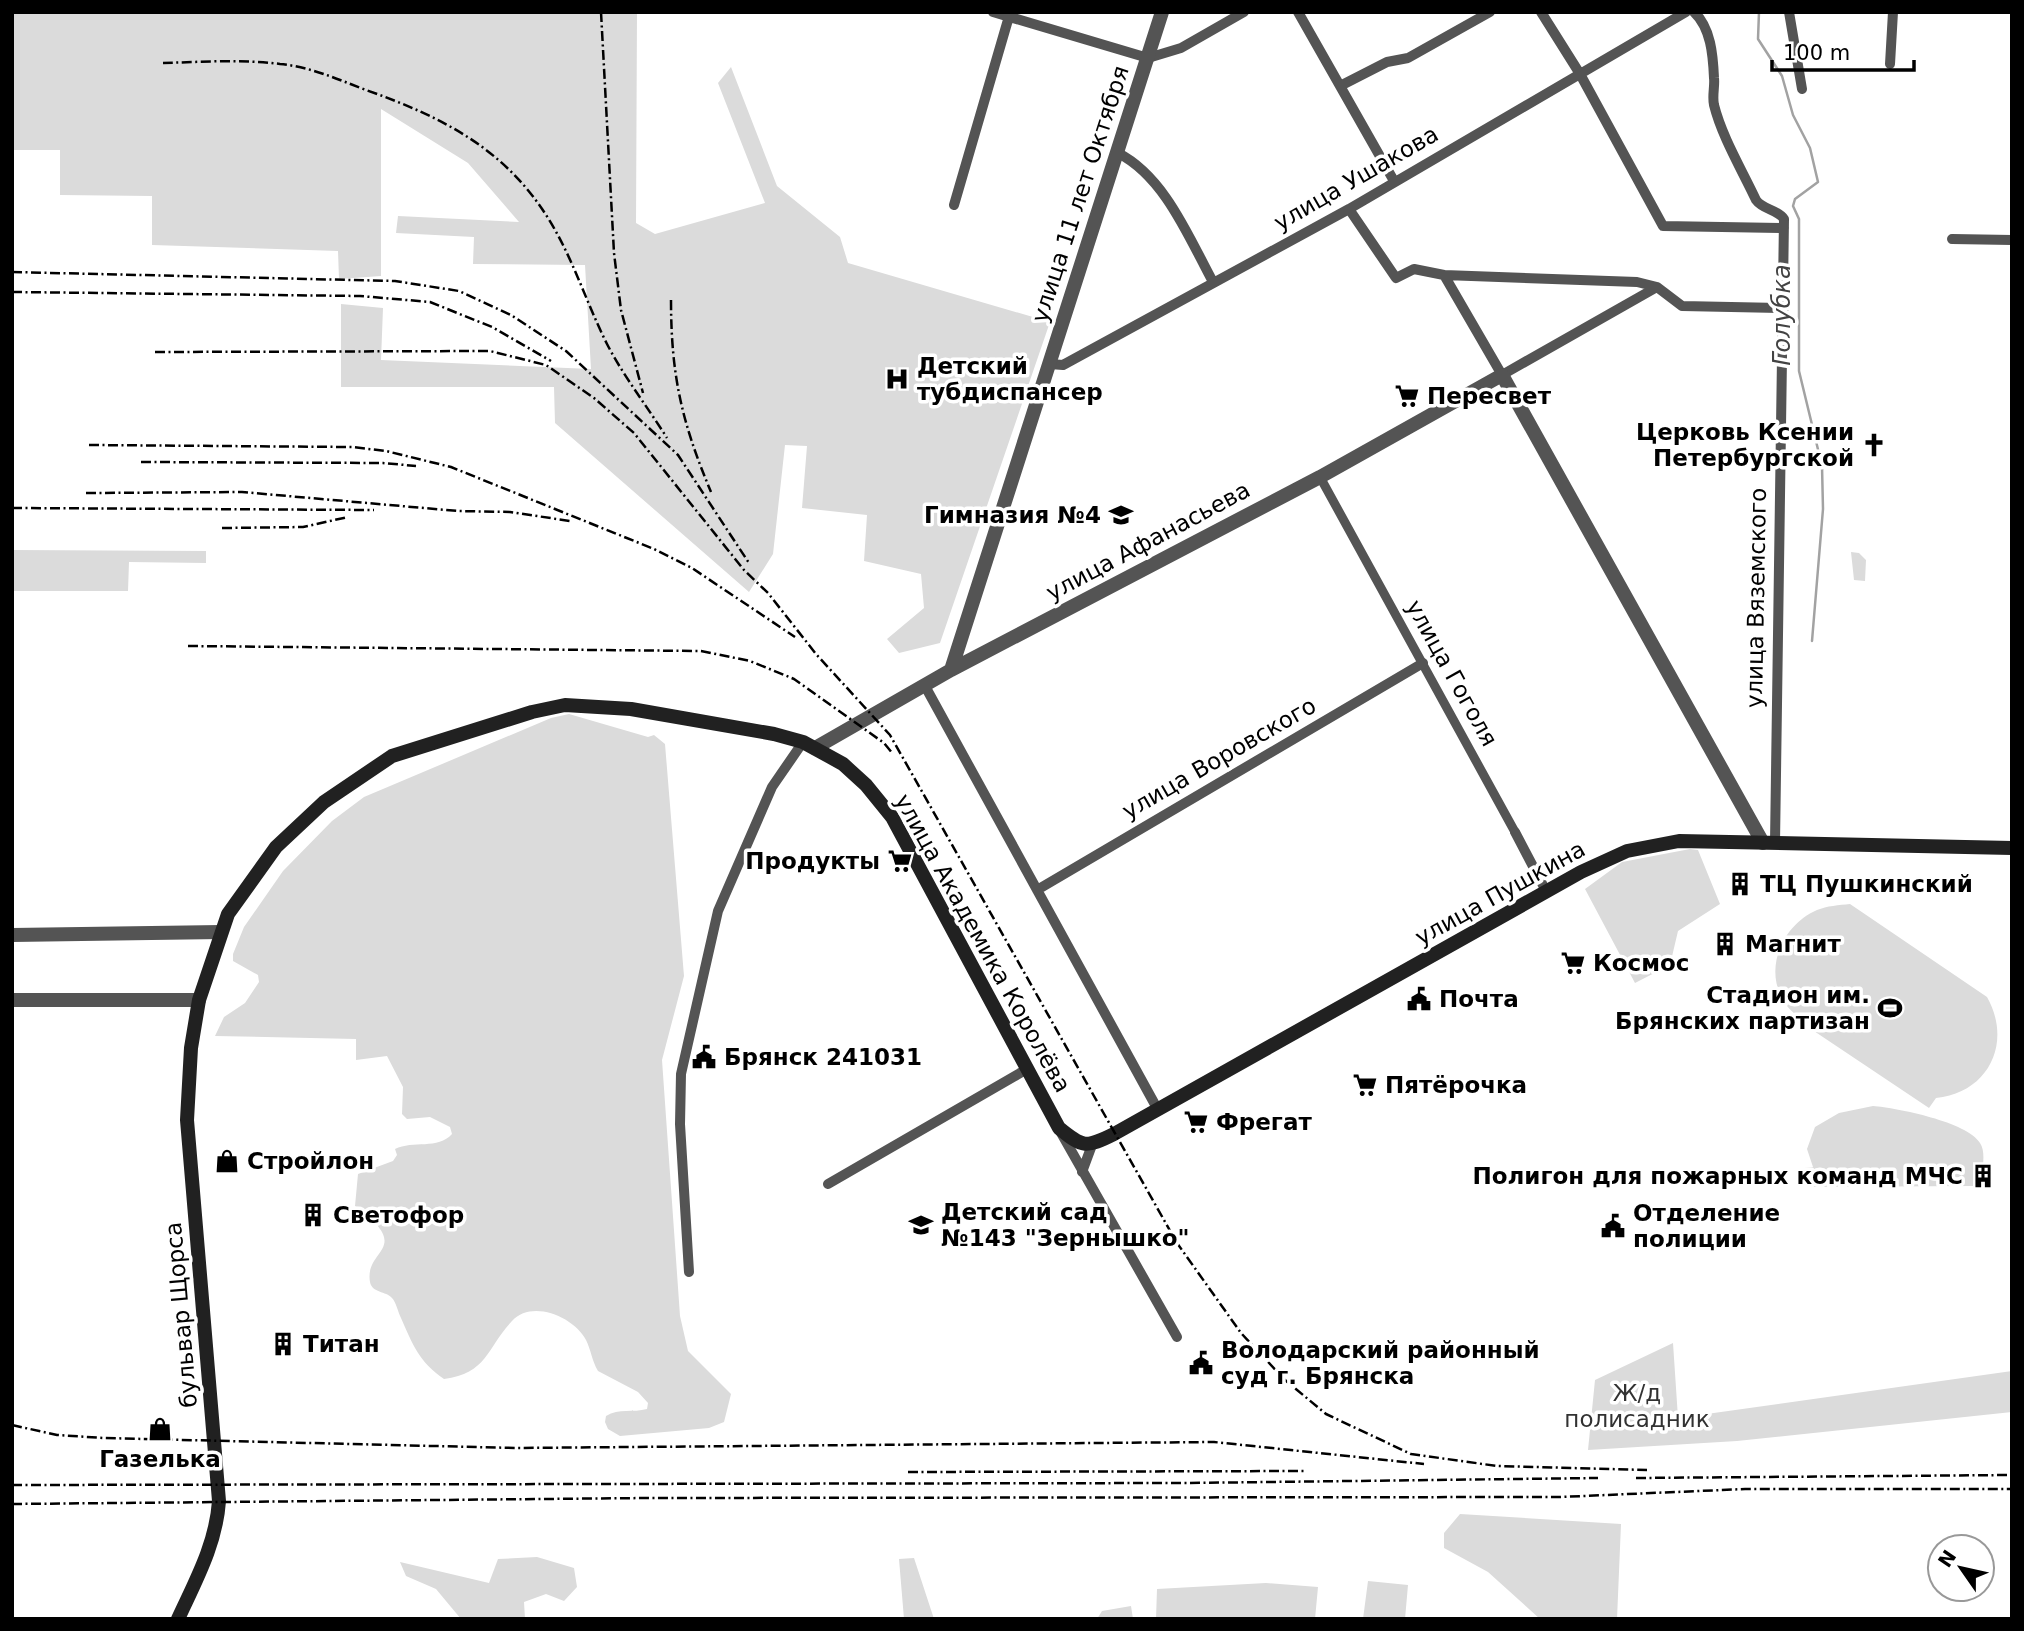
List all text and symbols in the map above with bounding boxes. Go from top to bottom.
scale bar [1772,28,1914,72]
text: 100 m [1783,41,1850,65]
street label: улица 11 лет Октября [1026,62,1134,326]
street label: улица Ушакова [1269,120,1443,236]
water label: Голубка [1768,264,1796,366]
place label: Детский тубдиспансер [917,353,1103,405]
hospital icon: Детский тубдиспансер [883,365,911,393]
supermarket icon: Пересвет [1393,382,1421,410]
place label: Пересвет [1427,383,1552,409]
place label: Церковь Ксении Петербургской [1636,419,1854,471]
church icon: Церковь Ксении Петербургской [1860,431,1888,459]
street label: улица Афанасьева [1042,476,1254,606]
street label: улица Вяземского [1741,488,1771,708]
school or university icon: Гимназия №4 [1107,501,1135,529]
place label: Гимназия №4 [924,502,1101,528]
street label: улица Гоголя [1401,595,1503,751]
street label: улица Воровского [1118,692,1320,824]
street label: улица Академика Королёва [890,789,1076,1097]
street label: улица Пушкина [1410,836,1590,950]
supermarket icon: Продукты [886,847,914,875]
place label: Продукты [745,848,880,874]
building icon: ТЦ Пушкинский [1726,870,1754,898]
place label: ТЦ Пушкинский [1760,871,1973,897]
building icon: Магнит [1711,930,1739,958]
place label: Магнит [1745,931,1841,957]
supermarket icon: Космос [1559,949,1587,977]
place label: Космос [1593,950,1689,976]
place label: Стадион им. Брянских партизан [1615,982,1870,1034]
public building icon: Почта [1405,985,1433,1013]
place label: Почта [1439,986,1519,1012]
sports icon: Стадион им. Брянских партизан [1876,994,1904,1022]
public building icon: Брянск 241031 [690,1043,718,1071]
place label: Брянск 241031 [724,1044,922,1070]
supermarket icon: Пятёрочка [1351,1071,1379,1099]
place label: Пятёрочка [1385,1072,1527,1098]
supermarket icon: Фрегат [1182,1108,1210,1136]
place label: Фрегат [1216,1109,1312,1135]
shop icon: Стройлон [213,1147,241,1175]
place label: Стройлон [247,1148,374,1174]
building icon: Полигон для пожарных команд МЧС [1969,1162,1997,1190]
place label: Полигон для пожарных команд МЧС [1472,1163,1963,1189]
place label: Детский сад №143 "Зернышко" [941,1199,1190,1251]
place label: Отделение полиции [1633,1200,1780,1252]
building icon: Светофор [299,1201,327,1229]
place label: Светофор [333,1202,464,1228]
school or university icon: Детский сад №143 "Зернышко" [907,1211,935,1239]
public building icon: Отделение полиции [1599,1212,1627,1240]
street label: бульвар Щорса [160,1221,202,1409]
building icon: Титан [269,1330,297,1358]
place label: Титан [303,1331,380,1357]
place label: Володарский районный суд г. Брянска [1221,1337,1540,1389]
public building icon: Володарский районный суд г. Брянска [1187,1349,1215,1377]
park label: Ж/д полисадник [1564,1380,1710,1432]
shop icon: Газелька [146,1415,174,1443]
place label: Газелька [99,1446,221,1472]
north arrow [1926,1533,1996,1603]
text: N [1933,1546,1960,1571]

